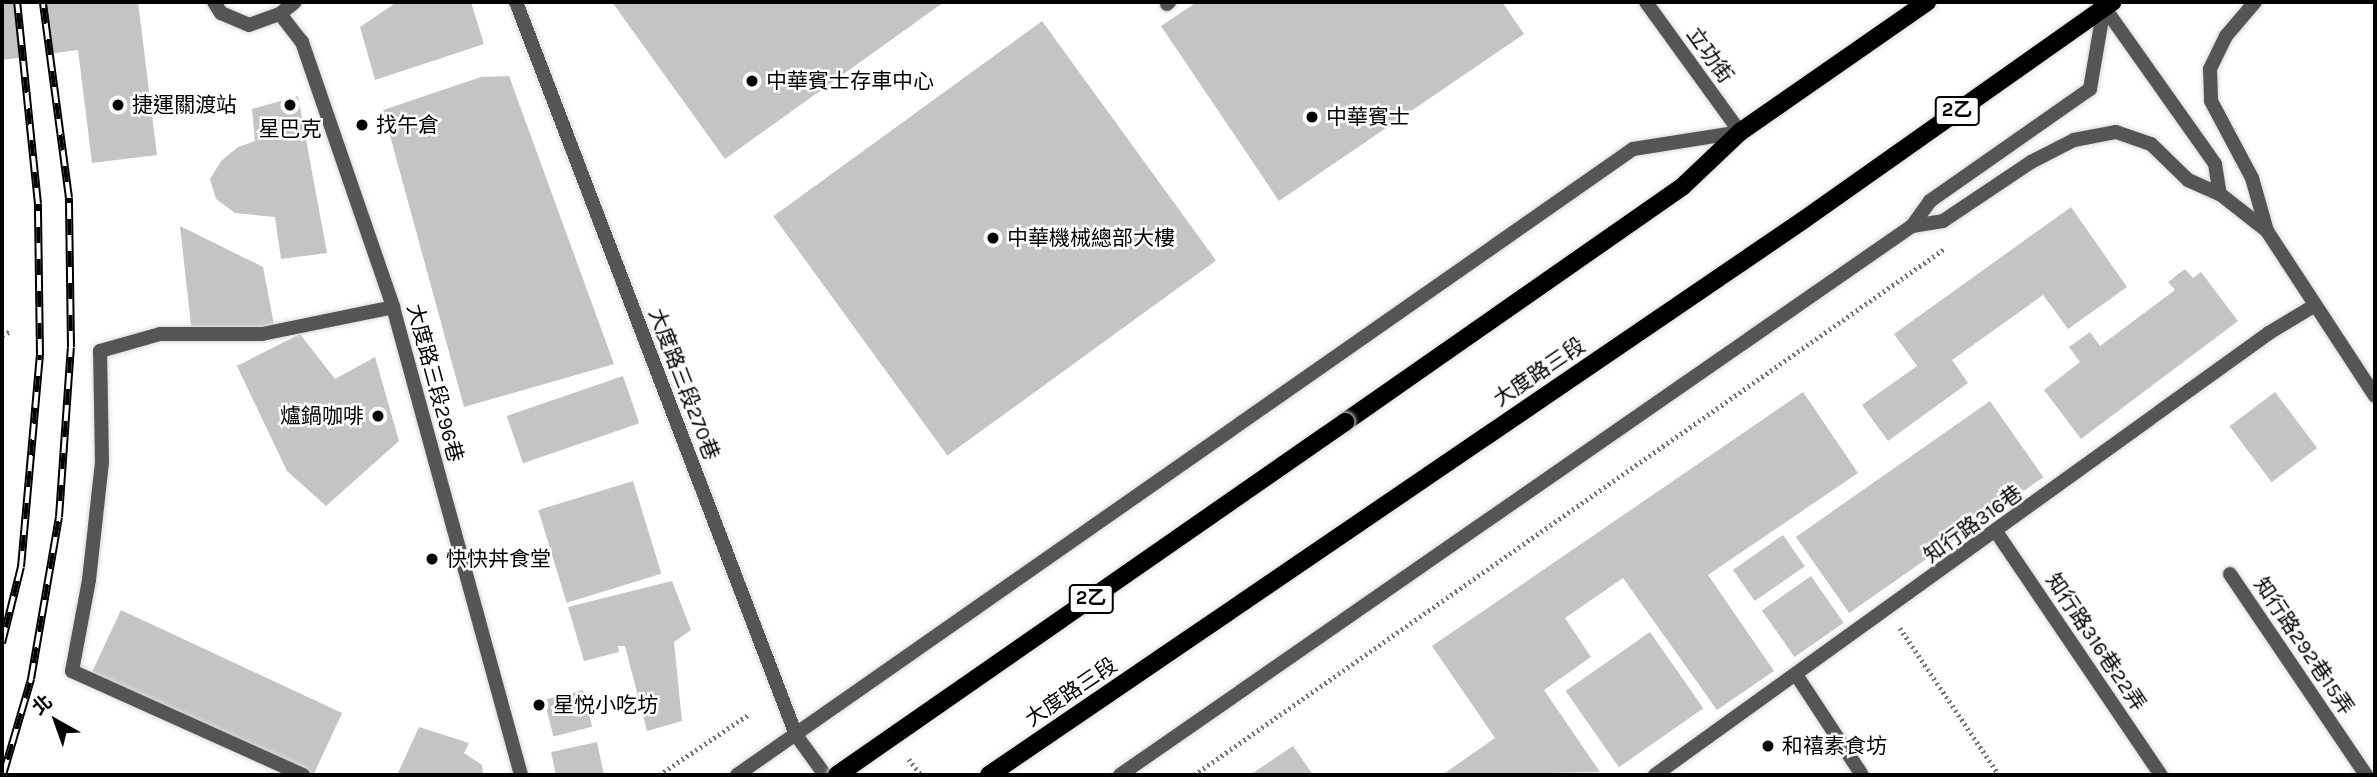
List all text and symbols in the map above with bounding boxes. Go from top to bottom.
street label: 立功街 [1681,22,1739,88]
place label: 中華賓士存車中心 [766,68,934,94]
marker: 中華賓士存車中心 [744,73,760,89]
place label: 捷運關渡站 [132,92,237,118]
road number: 2乙 [1934,96,1980,127]
marker: 捷運關渡站 [110,97,126,113]
marker: 星巴克 [282,97,298,113]
place label: 中華賓士 [1326,104,1410,130]
marker: 中華賓士 [1304,109,1320,125]
place label: 找午倉 [376,112,439,138]
place label: 星巴克 [259,116,321,142]
marker: 找午倉 [354,117,370,133]
place label: 中華機械總部大樓 [1007,225,1175,251]
marker: 中華機械總部大樓 [985,230,1001,246]
street label: 大度路三段296巷 [402,301,468,465]
street label: 大度路三段270巷 [643,305,725,463]
street label: 大度路三段 [1488,332,1590,412]
place label: 爐鍋咖啡 [280,403,364,429]
marker: 爐鍋咖啡 [370,408,386,424]
street label: 知行路316巷 [1919,480,2027,568]
place label: 快快丼食堂 [446,546,551,572]
marker: 快快丼食堂 [424,551,440,567]
street label: 知行路316巷22弄 [2041,568,2151,716]
street label: 知行路292巷15弄 [2249,573,2359,719]
road number: 2乙 [1068,584,1114,614]
street label: 大度路三段 [1020,652,1122,732]
north arrow [21,686,91,756]
text: 北 [28,690,57,719]
place label: 星悦小吃坊 [553,692,658,718]
marker: 星悦小吃坊 [531,697,547,713]
place label: 和禧素食坊 [1782,733,1887,759]
marker: 和禧素食坊 [1760,738,1776,754]

